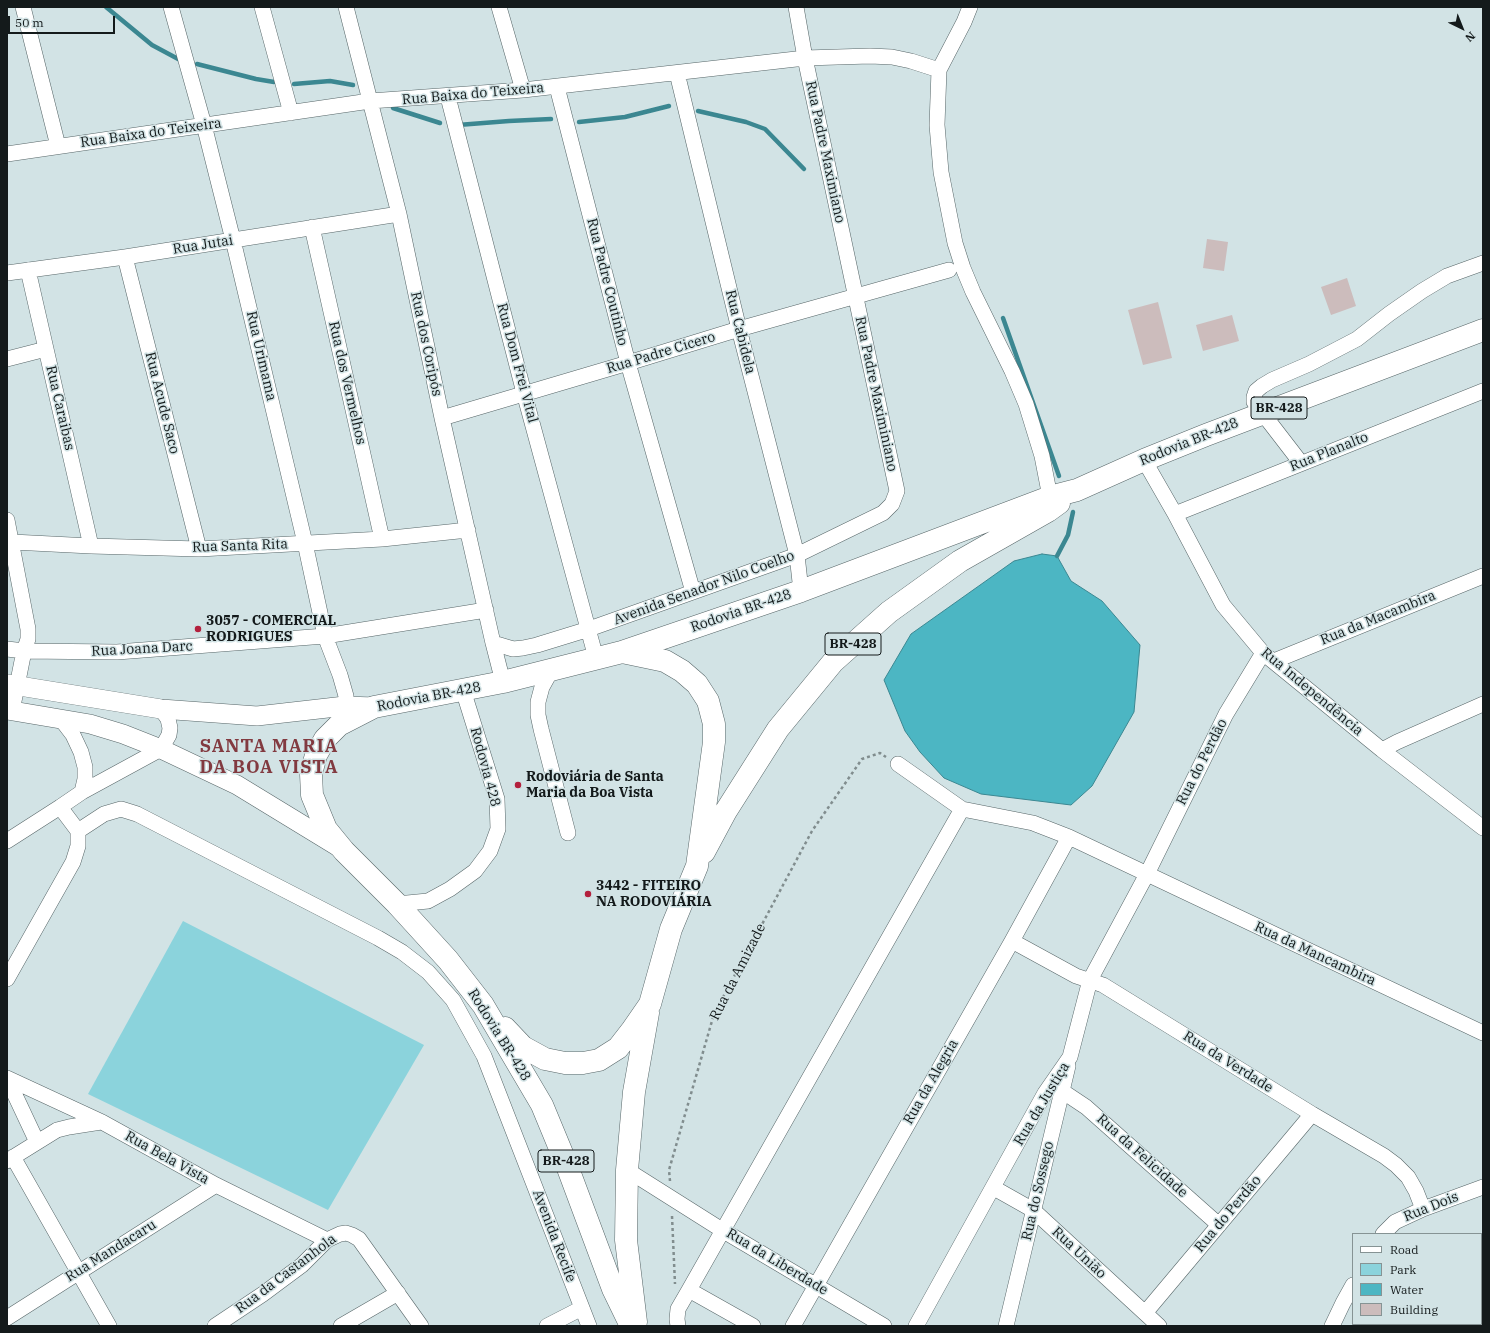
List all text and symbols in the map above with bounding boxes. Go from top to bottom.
scale bar [10,8,117,34]
north arrow [1442,8,1482,48]
text: 50 m [15,15,44,30]
text: N [1462,29,1478,45]
street label: Rua Baixa do Teixeira [401,79,545,109]
street label: Rua Padre Maximiano [802,79,848,225]
street label: Rua Baixa do Teixeira [79,115,223,151]
street label: Rua Padre Coutinho [583,216,631,348]
street label: Rua Jutai [172,232,234,258]
street label: Rua Cabidela [721,288,759,376]
street label: Rua dos Coripós [407,290,445,398]
street label: Rua Dom Frei Vital [493,301,541,425]
street label: Rua Urimama [242,309,280,403]
street label: Rua Padre Maximiniano [851,315,901,473]
street label: Rua dos Vermelhos [325,320,369,446]
street label: Rua Padre Cicero [605,328,717,378]
street label: Rua Acude Saco [141,350,183,456]
street label: Rua Caraibas [42,364,78,452]
road number: BR-428 [1251,397,1307,419]
street label: Rodovia BR-428 [1137,414,1241,470]
street label: Rua Planalto [1287,429,1371,475]
street label: Rua Santa Rita [192,536,288,556]
street label: Avenida Senador Nilo Coelho [611,547,797,629]
street label: Rodovia BR-428 [688,586,794,636]
street label: Rua da Macambira [1318,587,1438,649]
place label: 3057 - COMERCIAL RODRIGUES [206,613,336,646]
marker: 3057 - COMERCIAL RODRIGUES [193,624,203,634]
road number: BR-428 [825,633,881,655]
street label: Rua Joana Darc [91,638,193,660]
street label: Rua Independência [1258,644,1366,740]
street label: Rodovia BR-428 [376,679,482,715]
street label: Rua do Perdão [1173,716,1231,808]
street label: Rodovia 428 [466,725,504,809]
district label: SANTA MARIA DA BOA VISTA [199,736,339,778]
place label: Rodoviária de Santa Maria da Boa Vista [526,769,664,802]
marker: Rodoviária de Santa Maria da Boa Vista [513,780,523,790]
place label: 3442 - FITEIRO NA RODOVIÁRIA [596,878,712,910]
marker: 3442 - FITEIRO NA RODOVIÁRIA [583,889,593,899]
street label: Rua da Mancambira [1252,919,1378,989]
street label: Rua da Amizade [706,921,770,1023]
street label: Rodovia BR-428 [464,986,534,1084]
street label: Rua da Verdade [1180,1028,1276,1096]
street label: Rua da Alegria [900,1037,962,1127]
street label: Rua da Justiça [1011,1059,1073,1149]
street label: Rua da Felicidade [1093,1111,1191,1201]
street label: Rua Bela Vista [122,1128,212,1188]
street label: Rua do Sossego [1018,1140,1058,1242]
road number: BR-428 [538,1150,594,1172]
street label: Rua do Perdão [1191,1172,1265,1256]
street label: Avenida Recife [529,1188,579,1284]
street label: Rua Dois [1401,1188,1461,1226]
street label: Rua Mandacaru [63,1216,159,1286]
street label: Rua União [1048,1224,1110,1282]
street label: Rua da Liberdade [723,1225,831,1299]
street label: Rua da Castanhola [232,1231,340,1317]
legend [1352,1233,1482,1325]
text: Road [1390,1242,1419,1257]
text: Park [1390,1262,1416,1277]
text: Water [1390,1282,1423,1297]
text: Building [1390,1302,1438,1317]

